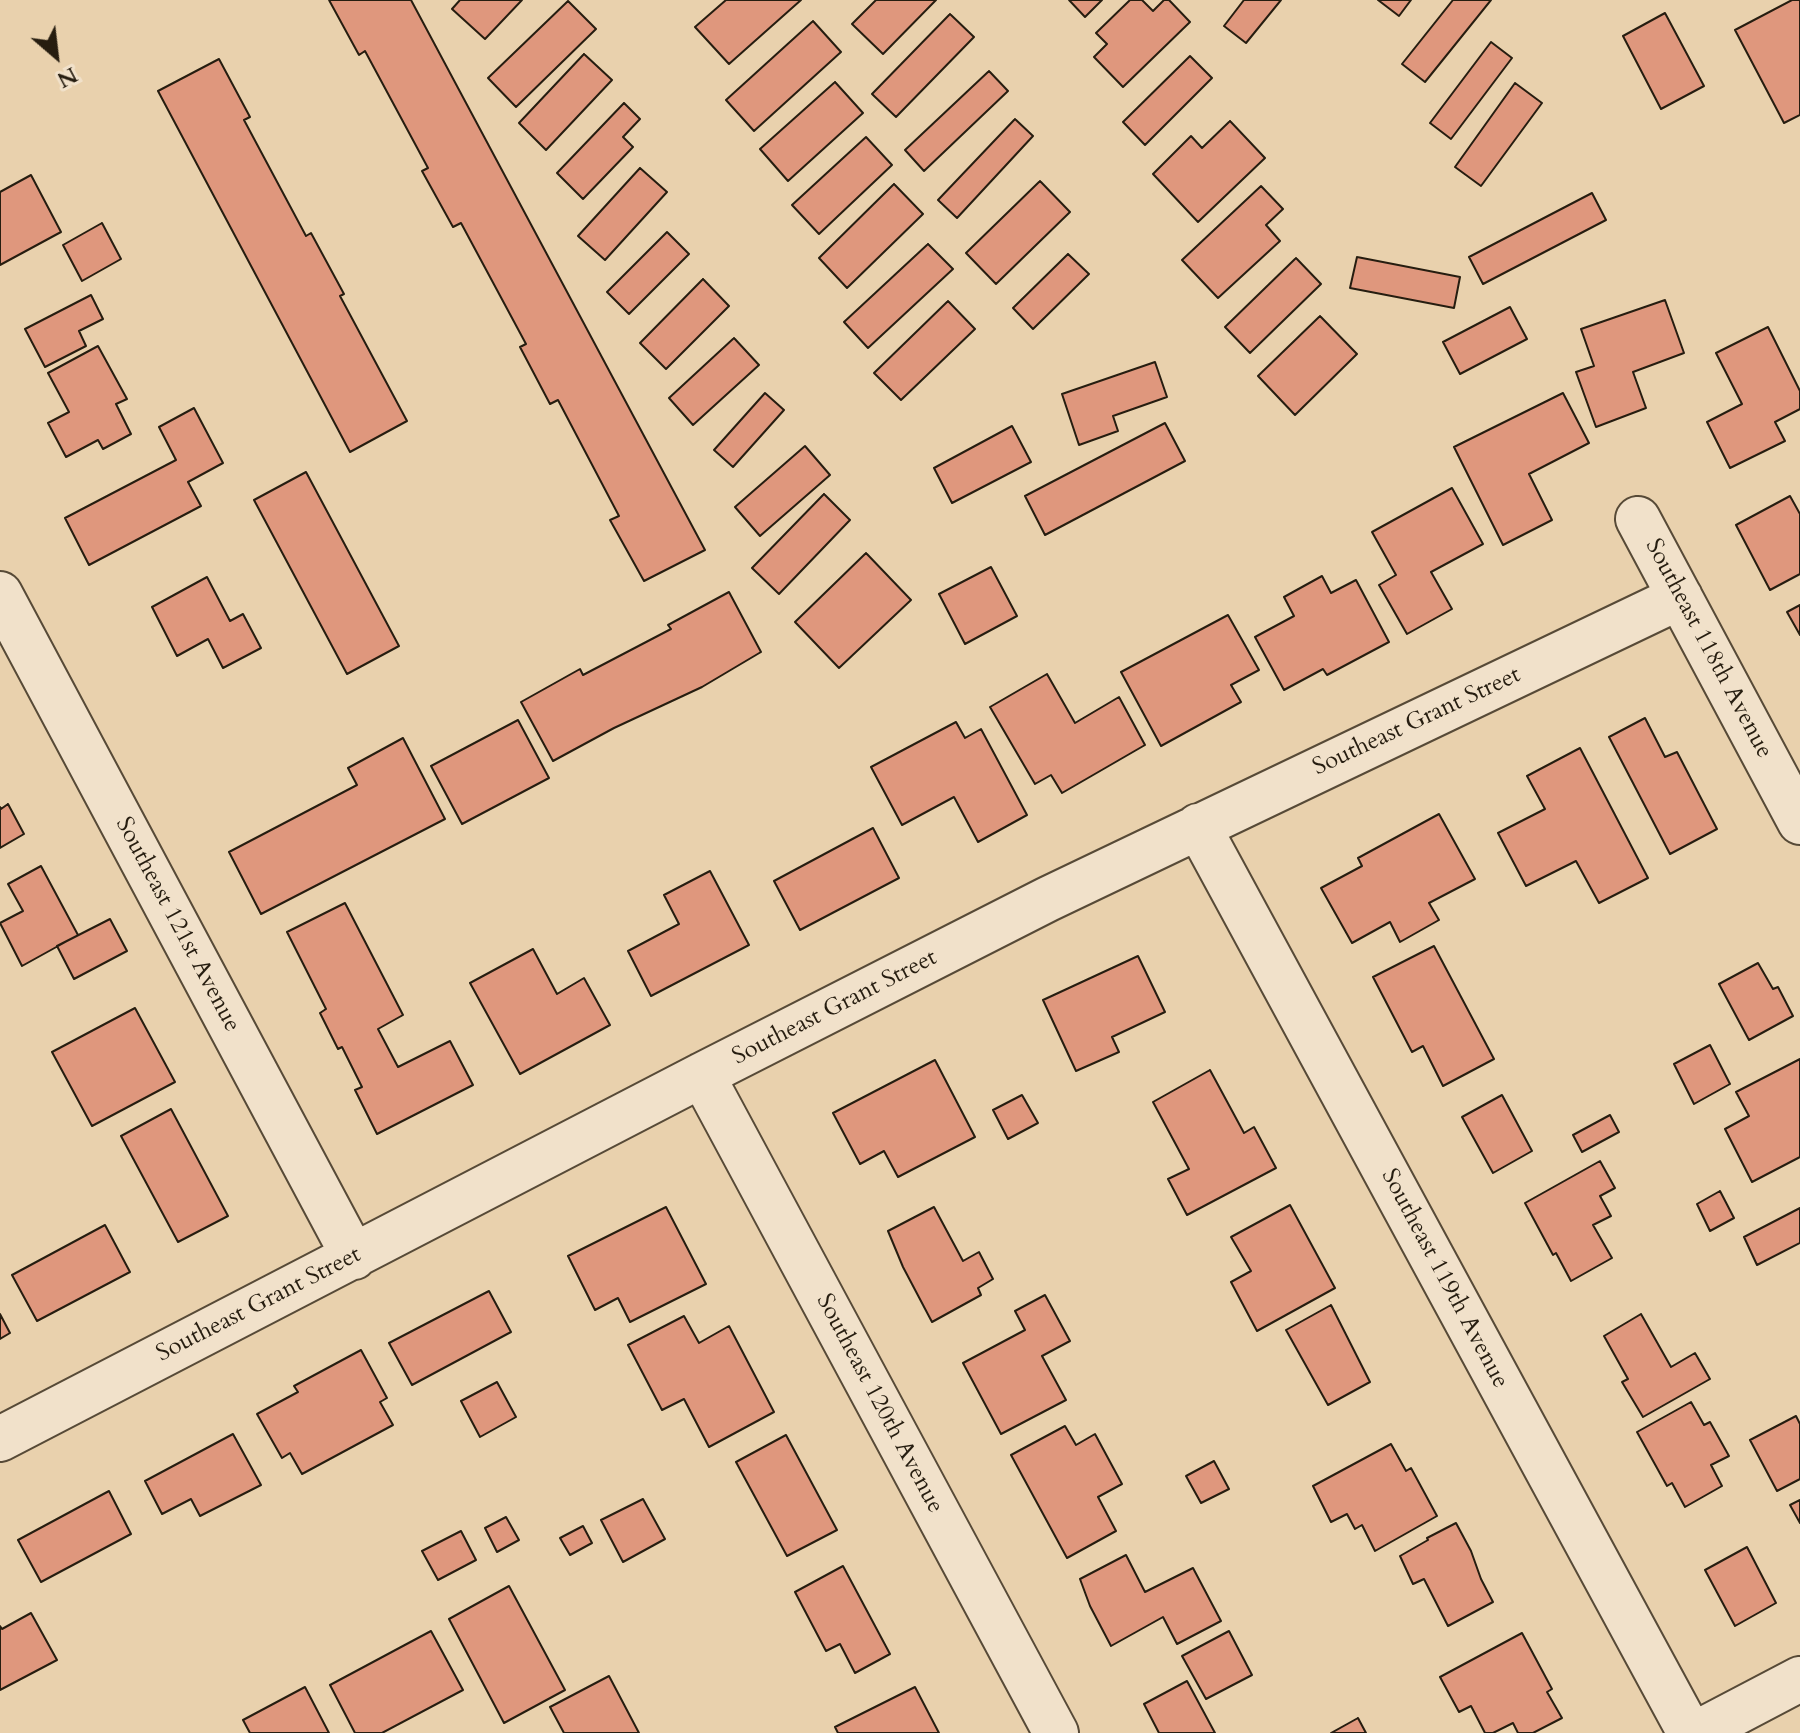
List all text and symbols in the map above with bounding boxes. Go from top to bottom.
north arrow [16,16,96,96]
text: N [52,59,83,95]
street label: Southeast 118th Avenue [1638,534,1778,764]
street label: Southeast Grant Street [1309,661,1525,783]
street label: Southeast 121st Avenue [108,813,246,1037]
street label: Southeast Grant Street [728,944,942,1072]
street label: Southeast 119th Avenue [1374,1164,1514,1394]
street label: Southeast Grant Street [152,1241,366,1369]
street label: Southeast 120th Avenue [809,1289,949,1519]

